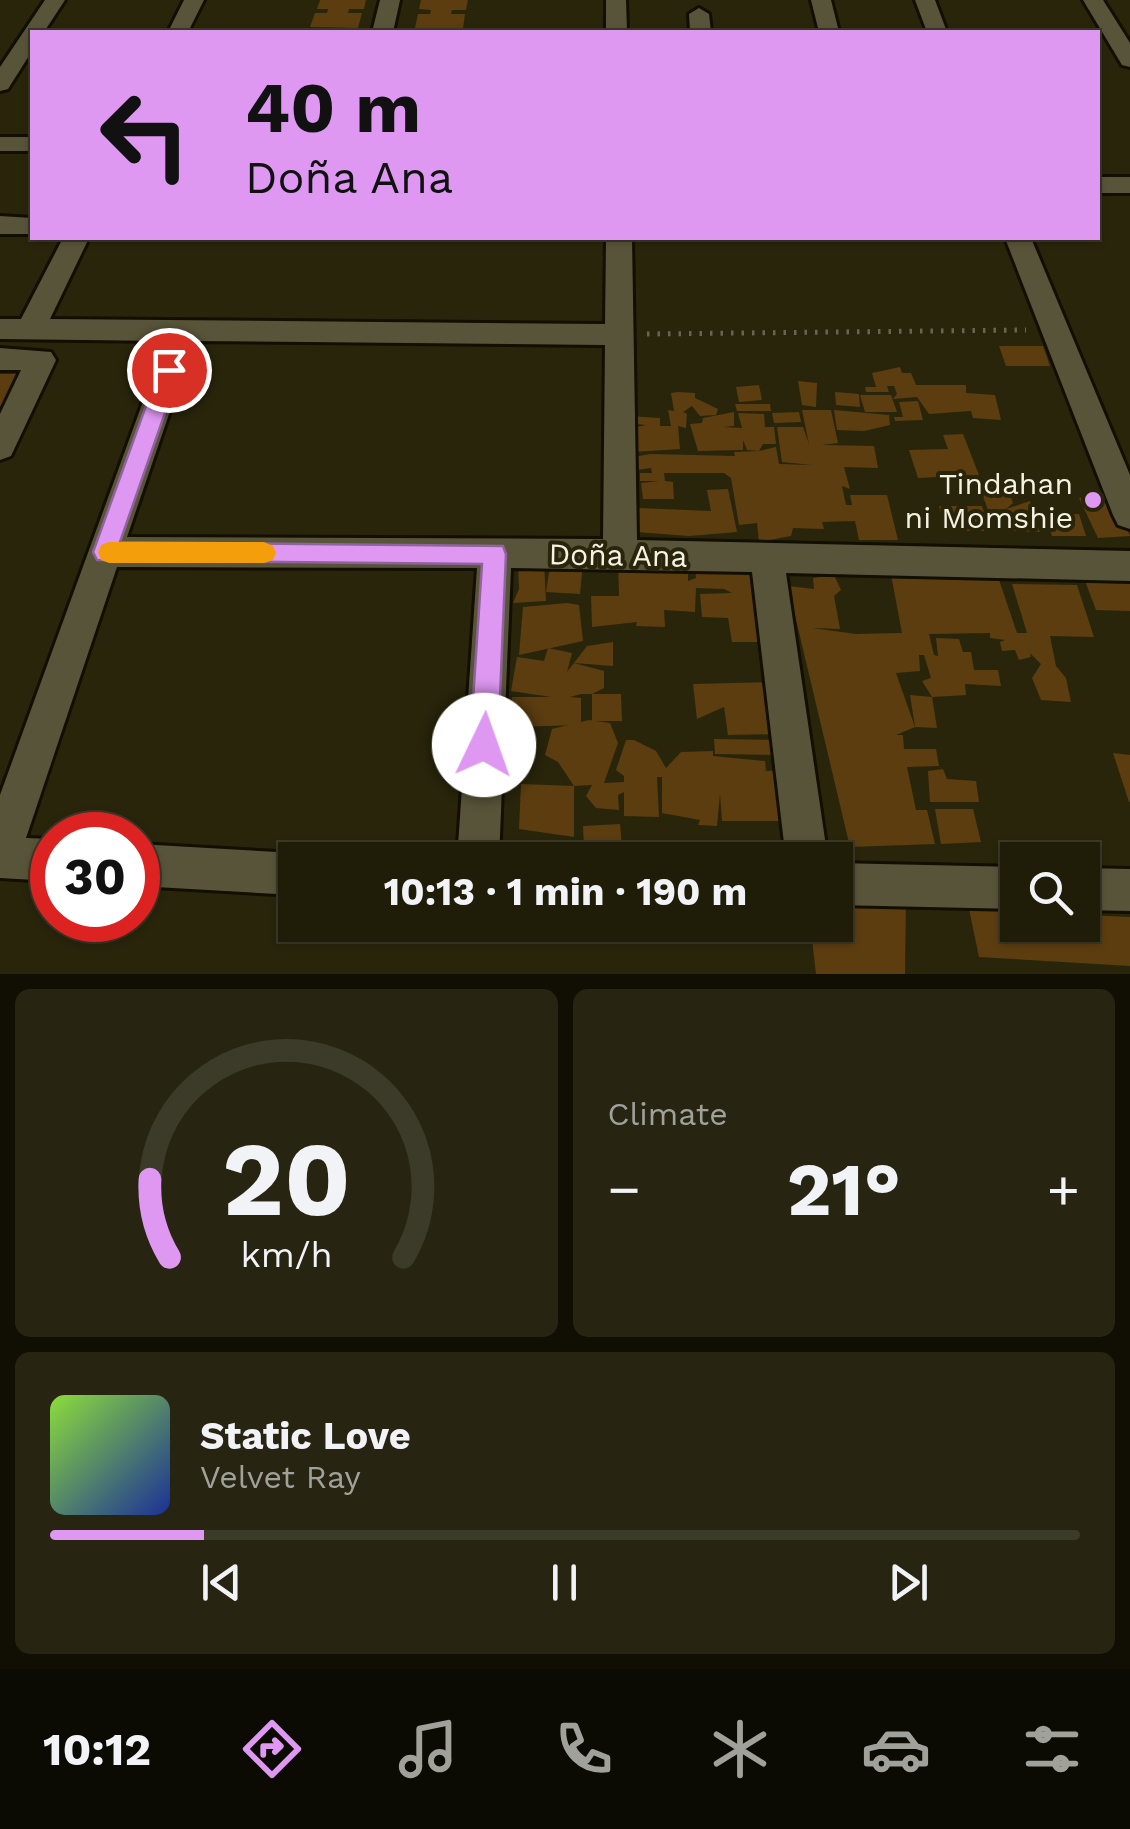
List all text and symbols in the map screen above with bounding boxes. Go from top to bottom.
text: 40 m [245,67,421,149]
icon: left [80,70,210,200]
text: Doña Ana [245,151,453,204]
pin [127,328,212,413]
icon: arrive [142,343,197,398]
place label: Tindahan ni Momshie [905,466,1073,535]
marker: Tindahan ni Momshie [1082,489,1104,511]
street label: Doña Ana [548,536,688,574]
position arrow [432,693,536,797]
speed limit sign: 30 [30,812,160,942]
map controls [1000,842,1100,942]
button: search [1000,842,1100,942]
text: 10:13 · 1 min · 190 m [384,870,747,914]
text: Climate [608,1095,728,1133]
text: 20 [222,1118,351,1240]
text: 21° [787,1145,901,1233]
text: − [608,1157,641,1221]
text: + [1047,1157,1080,1221]
text: km/h [240,1234,332,1276]
text: Static Love [200,1414,411,1458]
text: Velvet Ray [200,1458,361,1496]
icon: previous [194,1555,249,1610]
icon: pause [537,1555,592,1610]
icon: next [881,1555,936,1610]
icon: directions [237,1714,307,1784]
icon: music [393,1714,463,1784]
icon: phone [549,1714,619,1784]
icon: climate [705,1714,775,1784]
icon: car [861,1714,931,1784]
icon: filters [1017,1714,1087,1784]
text: 10:12 [43,1723,151,1776]

